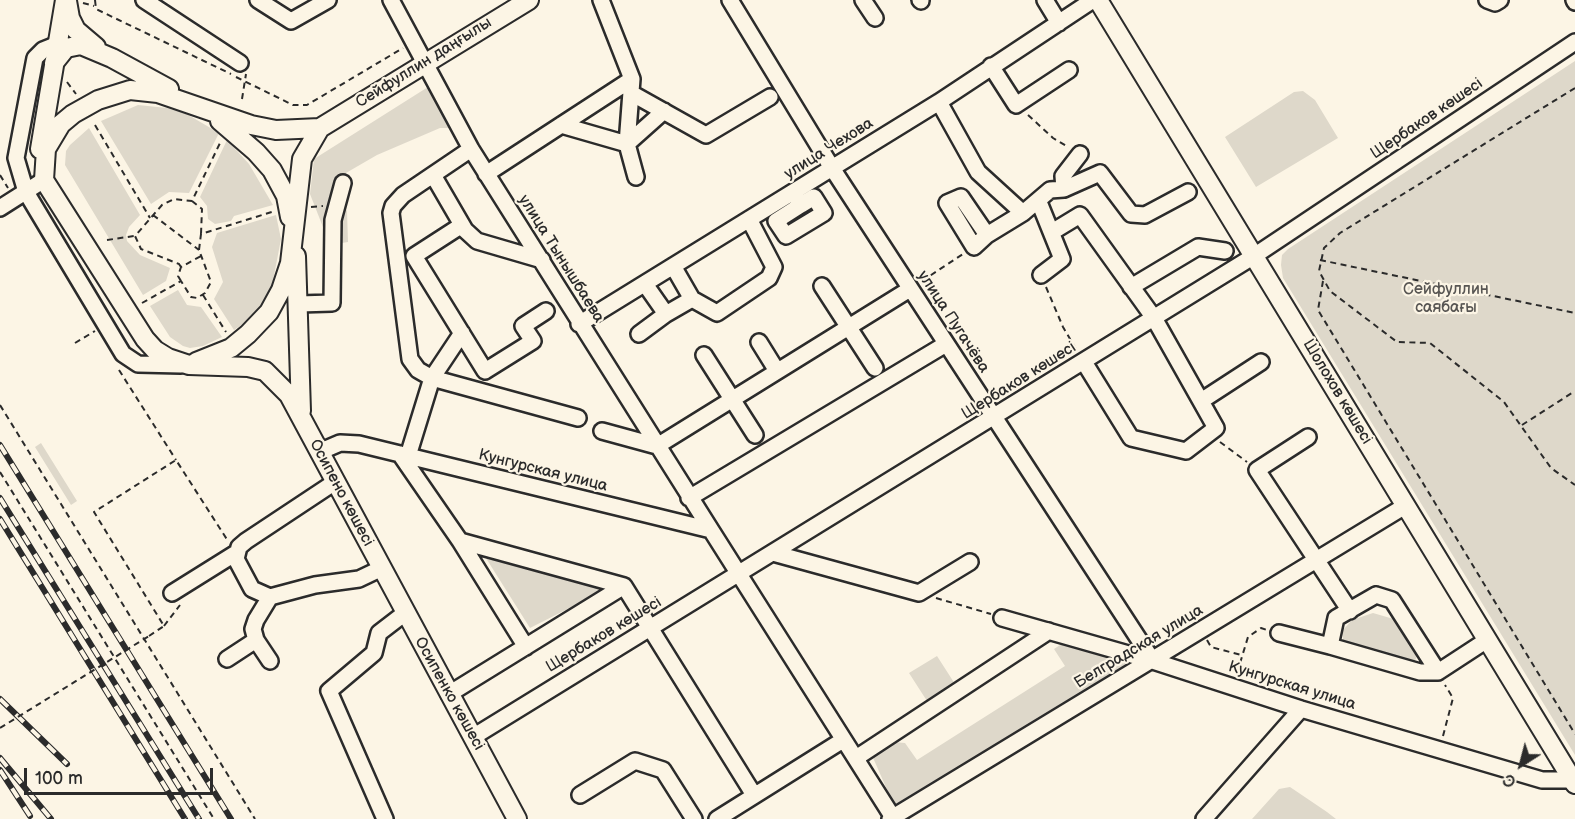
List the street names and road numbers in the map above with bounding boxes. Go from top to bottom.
street label: Сейфуллин даңғылы [353,13,495,113]
street label: Щербаков көшесі [1367,74,1487,164]
street label: улица Чехова [781,114,877,184]
street label: улица Тынышбаева [514,191,608,327]
street label: улица Пугачёва [913,267,993,377]
street label: Шолохов көшесі [1298,336,1376,448]
street label: Щербаков көшесі [958,338,1080,424]
street label: Осипено көшесі [305,436,377,550]
street label: Кунгурская улица [476,446,610,496]
street label: Щербаков көшесі [543,593,665,677]
street label: Белградская улица [1071,601,1207,693]
street label: Осипенко көшесі [410,634,488,754]
street label: Кунгурская улица [1226,657,1358,715]

